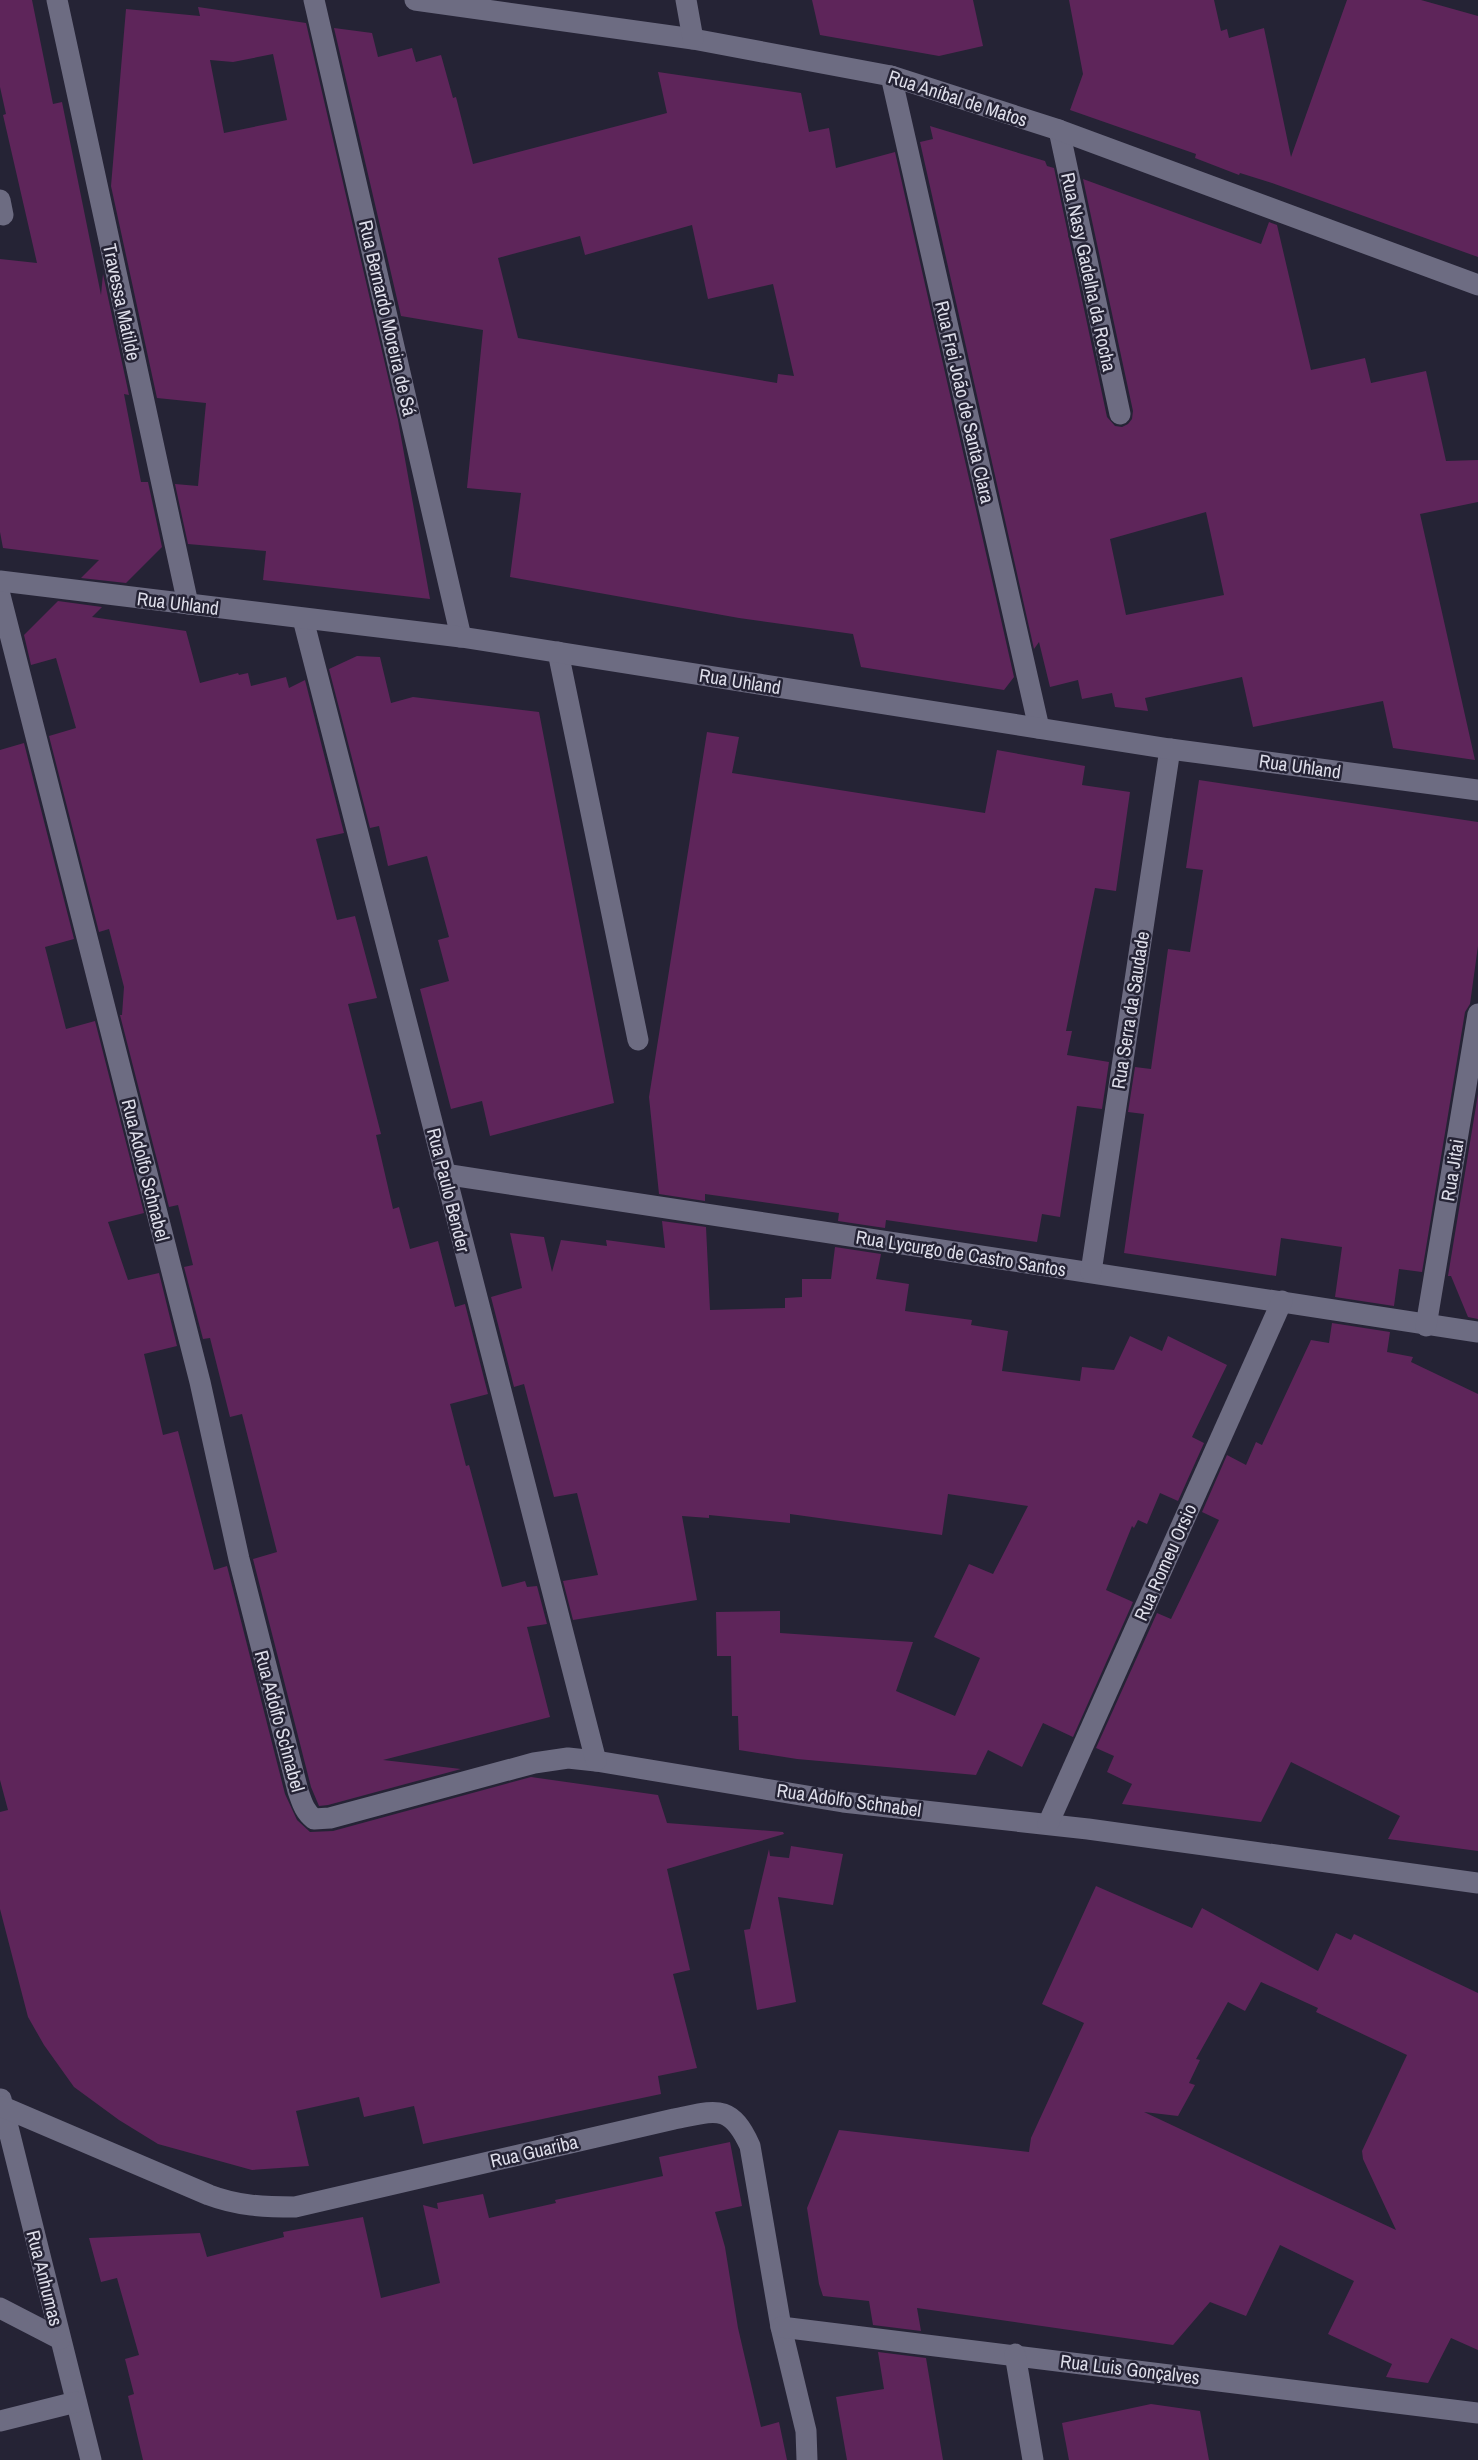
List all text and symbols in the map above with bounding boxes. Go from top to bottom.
street label: Rua Aníbal de Matos [885,63,1031,133]
street label: Rua Nasy Gadelha da Rocha [1055,170,1123,374]
street label: Rua Bernardo Moreira de Sá [353,218,423,419]
street label: Travessa Matilde [97,241,147,363]
street label: Rua Frei João de Santa Clara [929,298,1001,506]
street label: Rua Uhland [136,585,220,621]
street label: Rua Uhland [697,662,783,700]
street label: Rua Uhland [1257,747,1343,785]
street label: Rua Serra da Saudade [1105,929,1155,1091]
street label: Rua Adolfo Schnabel [116,1096,176,1244]
street label: Rua Paulo Bender [421,1125,477,1256]
street label: Rua Jitai [1434,1137,1470,1203]
street label: Rua Lycurgo de Castro Santos [854,1224,1068,1282]
street label: Rua Romeu Orsio [1128,1499,1202,1625]
street label: Rua Adolfo Schnabel [249,1647,311,1795]
street label: Rua Adolfo Schnabel [775,1777,923,1823]
street label: Rua Guariba [488,2128,581,2174]
street label: Rua Anhumas [21,2227,70,2329]
street label: Rua Luis Gonçalves [1059,2348,1201,2390]

